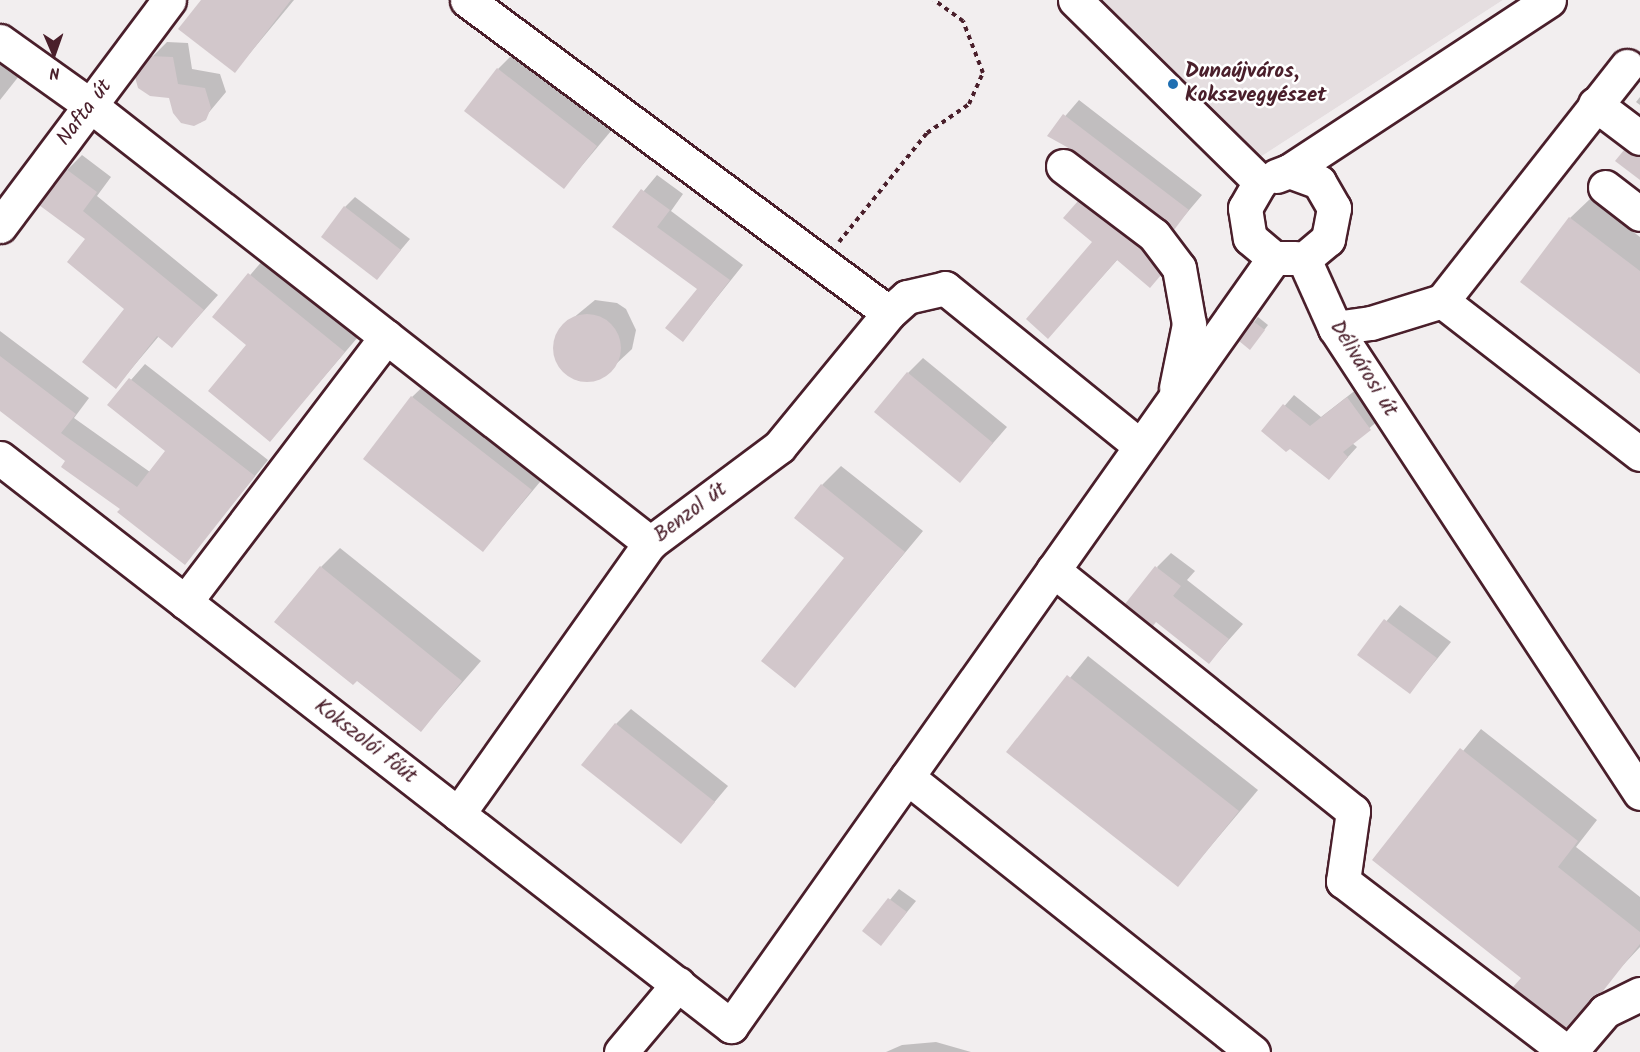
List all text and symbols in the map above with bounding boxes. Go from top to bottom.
north arrow [24,24,84,84]
place label: Dunaújváros, Kokszvegyészet [1185,59,1327,109]
text: N [49,60,60,85]
street label: Nafta út [52,75,118,151]
marker: Dunaújváros, Kokszvegyészet [1166,77,1180,91]
street label: Délivárosi út [1324,316,1402,422]
street label: Benzol út [650,478,732,548]
street label: Kokszolói főút [309,694,421,790]

